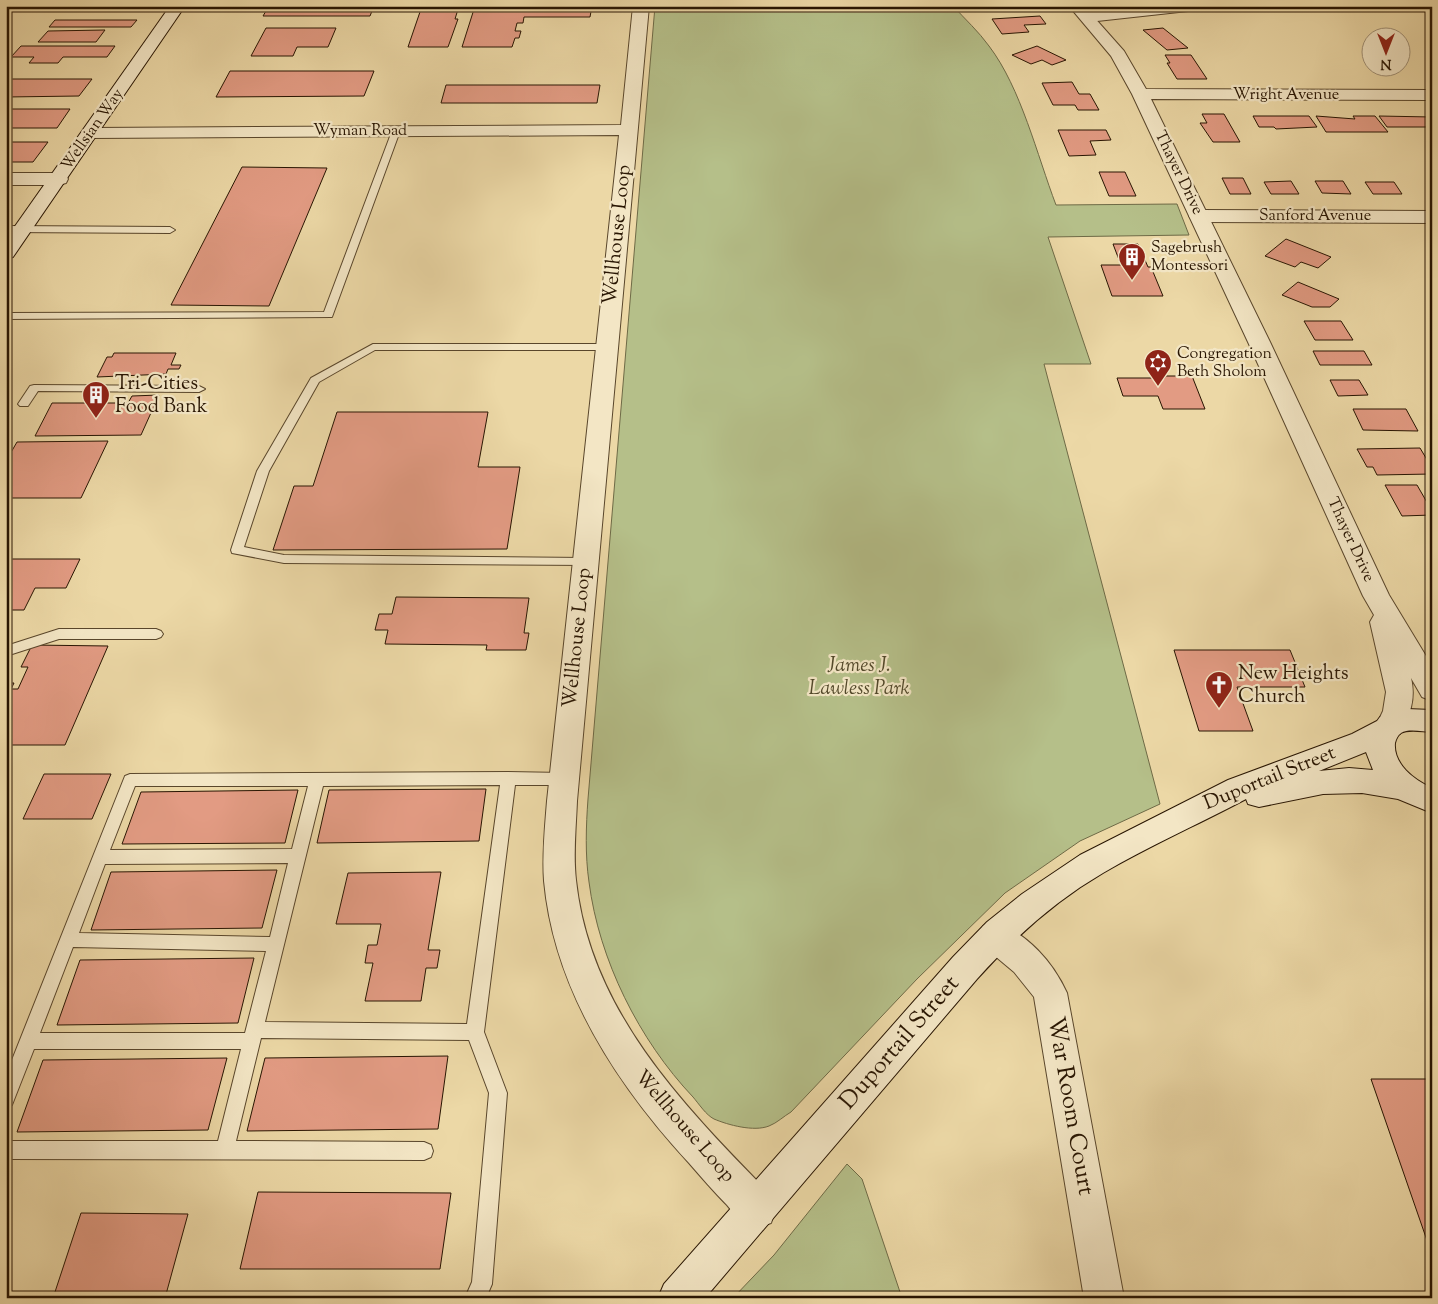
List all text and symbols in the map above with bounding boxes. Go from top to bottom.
north arrow [1360,28,1410,78]
text: N [1380,53,1392,73]
street label: Wellsian Way [56,84,130,176]
street label: Wright Avenue [1233,84,1339,107]
street label: Wyman Road [313,120,407,143]
street label: Thayer Drive [1148,127,1208,219]
street label: Wellhouse Loop [596,163,640,307]
street label: Sanford Avenue [1259,205,1371,228]
place label: Sagebrush Montessori [1151,237,1229,278]
building icon: Sagebrush Montessori [1117,242,1147,281]
place label: Congregation Beth Sholom [1177,343,1272,384]
synagogue icon: Congregation Beth Sholom [1143,348,1173,387]
place label: Tri-Cities Food Bank [115,370,208,422]
building icon: Tri-Cities Food Bank [81,380,111,419]
street label: Thayer Drive [1320,494,1380,586]
street label: Wellhouse Loop [556,566,600,710]
park label: James J. Lawless Park [808,652,910,704]
place label: New Heights Church [1238,660,1349,712]
church icon: New Heights Church [1204,670,1234,709]
street label: Duportail Street [1200,739,1341,819]
street label: Duportail Street [832,968,968,1118]
street label: War Room Court [1038,1014,1102,1198]
street label: Wellhouse Loop [627,1064,741,1190]

